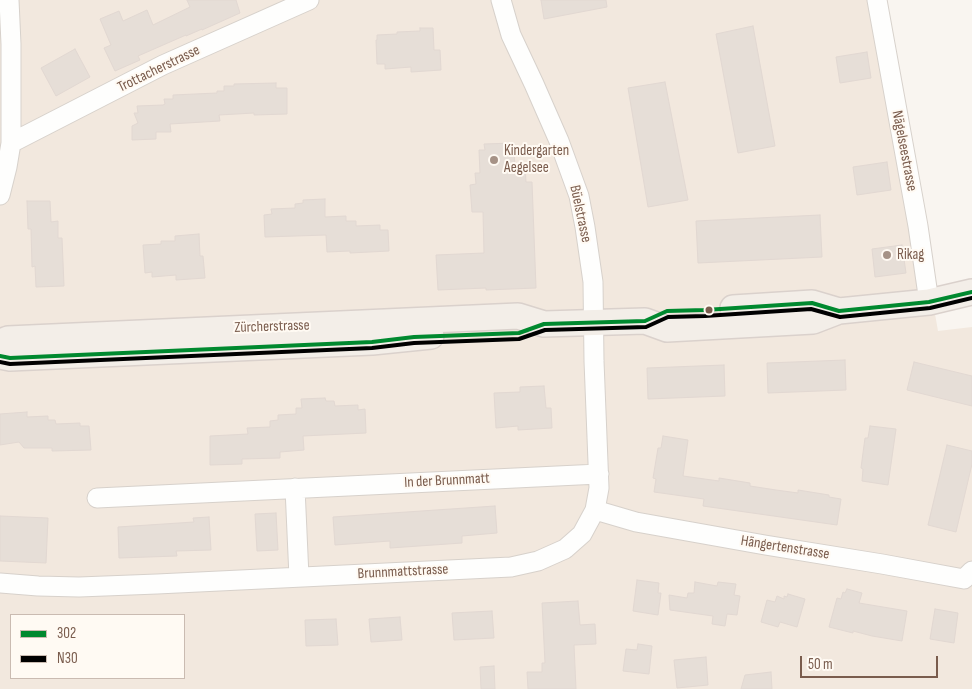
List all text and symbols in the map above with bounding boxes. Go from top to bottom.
street label: Trottacherstrasse [115,41,203,97]
street label: Nägelseestrasse [887,109,921,193]
place label: Kindergarten Aegelsee [504,142,569,177]
marker: Kindergarten Aegelsee [488,154,500,166]
street label: Büelstrasse [565,184,595,244]
place label: Rikag [897,246,924,264]
marker: Rikag [881,249,893,261]
unlabelled marker [704,305,714,315]
street label: Zürcherstrasse [234,317,310,337]
street label: In der Brunnmatt [404,470,490,492]
street label: Hängertenstrasse [739,532,831,564]
street label: Brunnmattstrasse [357,561,449,583]
legend [10,614,185,679]
text: 302 [57,624,76,643]
scale bar [802,646,940,678]
text: N30 [57,649,78,668]
text: 50 m [808,655,833,674]

